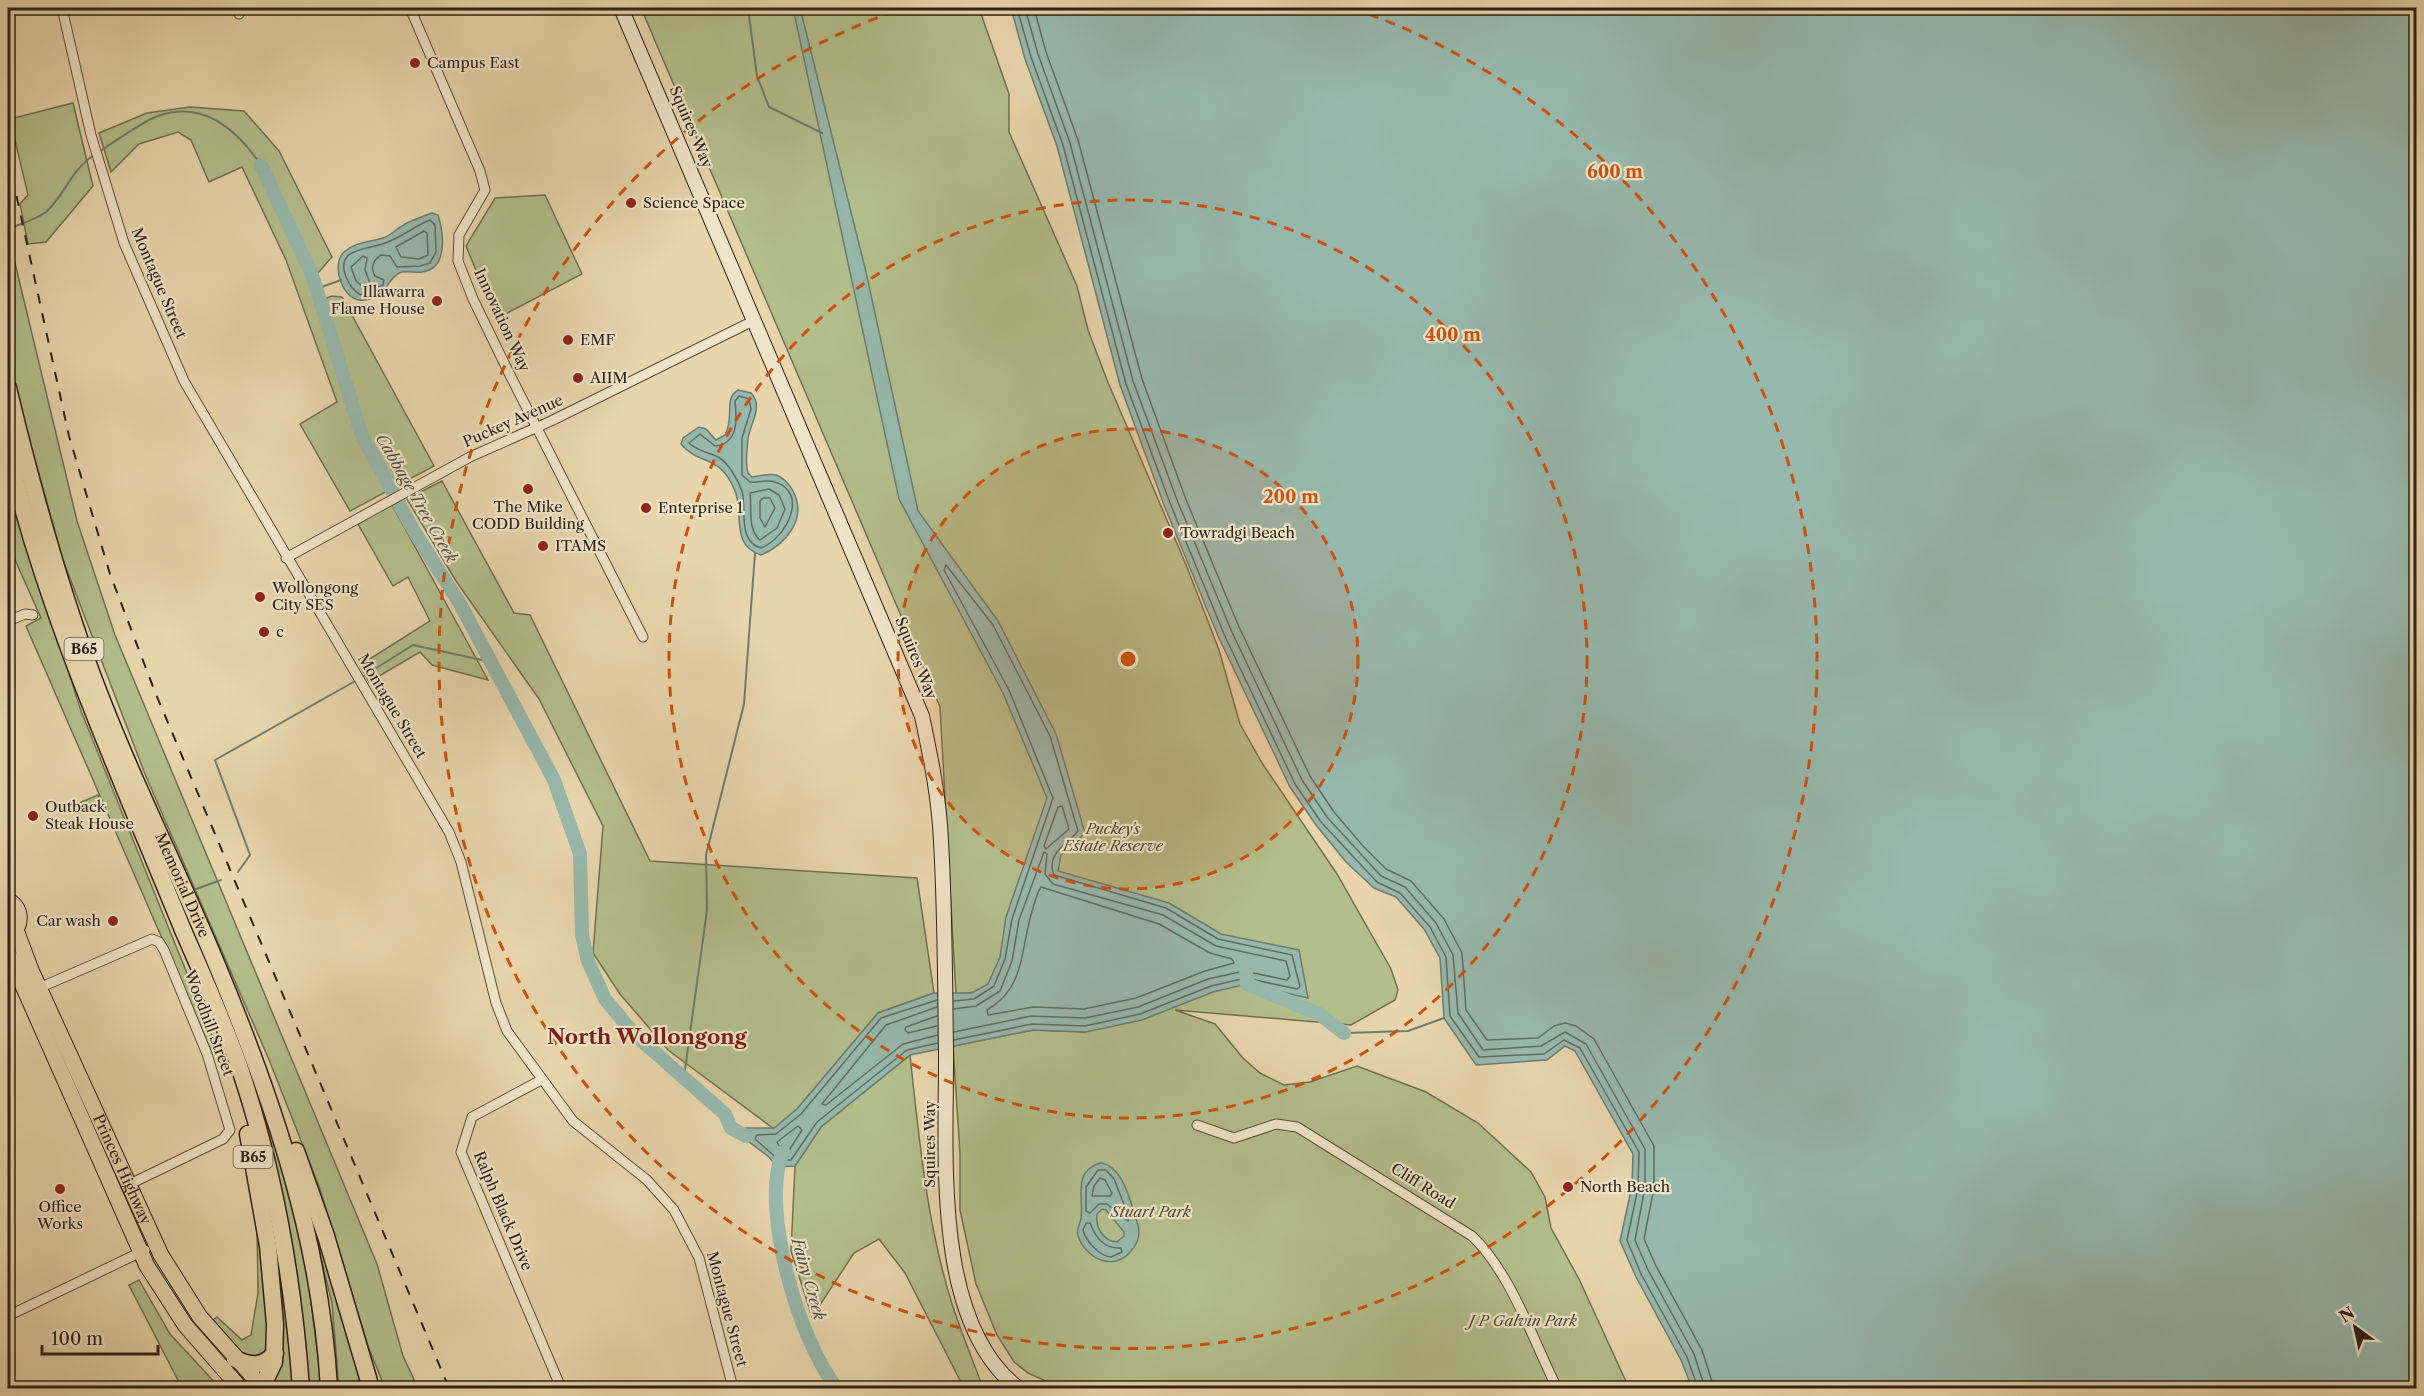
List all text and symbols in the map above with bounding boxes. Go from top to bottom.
place label: Campus East [427,53,520,72]
marker: Campus East [408,56,422,70]
street label: Squires Way [666,83,718,171]
text: 600 m [1587,161,1643,183]
place label: Science Space [643,193,745,212]
marker: Science Space [624,196,638,210]
street label: Montague Street [128,224,192,342]
street label: Innovation Way [470,265,535,375]
place label: Illawarra Flame House [331,282,425,318]
marker: Illawarra Flame House [430,294,444,308]
text: 400 m [1425,324,1481,346]
place label: EMF [580,330,615,349]
marker: EMF [561,333,575,347]
place label: AIIM [589,368,628,387]
marker: AIIM [571,371,585,385]
street label: Puckey Avenue [460,390,566,451]
water label: Cabbage Tree Creek [372,430,463,567]
marker: The Mike CODD Building [521,482,535,496]
text: 200 m [1263,486,1319,508]
place label: The Mike CODD Building [472,497,584,533]
place label: Enterprise 1 [658,498,744,517]
marker: Enterprise 1 [639,501,653,515]
place label: Towradgi Beach [1180,523,1295,542]
marker: Towradgi Beach [1161,526,1175,540]
place label: ITAMS [555,536,606,555]
marker: ITAMS [536,539,550,553]
place label: Wollongong City SES [271,578,358,614]
marker: Wollongong City SES [253,590,267,604]
street label: Squires Way [891,614,942,702]
place label: c [276,622,284,641]
marker: c [257,625,271,639]
road number: B65 [64,638,104,660]
centre of rings [1118,649,1138,669]
street label: Montague Street [354,650,431,762]
place label: Outback Steak House [45,797,134,833]
marker: Outback Steak House [26,809,40,823]
park label: Puckey's Estate Reserve [1062,819,1164,855]
street label: Memorial Drive [151,830,214,940]
place label: Car wash [36,911,102,930]
marker: Car wash [106,914,120,928]
street label: Woodhill Street [180,966,239,1079]
district label: North Wollongong [547,1024,748,1049]
street label: Squires Way [920,1100,939,1188]
street label: Princes Highway [89,1111,156,1228]
road number: B65 [234,1146,272,1168]
street label: Ralph Black Drive [470,1148,537,1273]
street label: Cliff Road [1388,1158,1459,1213]
place label: North Beach [1580,1177,1671,1196]
marker: North Beach [1561,1180,1575,1194]
marker: Office Works [53,1182,67,1196]
place label: Office Works [36,1197,83,1233]
park label: Stuart Park [1110,1202,1191,1221]
water label: Fairy Creek [787,1234,830,1323]
street label: Montague Street [703,1249,752,1369]
north arrow [2325,1297,2385,1357]
text: N [2336,1302,2358,1327]
park label: J P Galvin Park [1465,1311,1577,1330]
scale bar [42,1318,158,1356]
text: 100 m [51,1328,103,1350]

